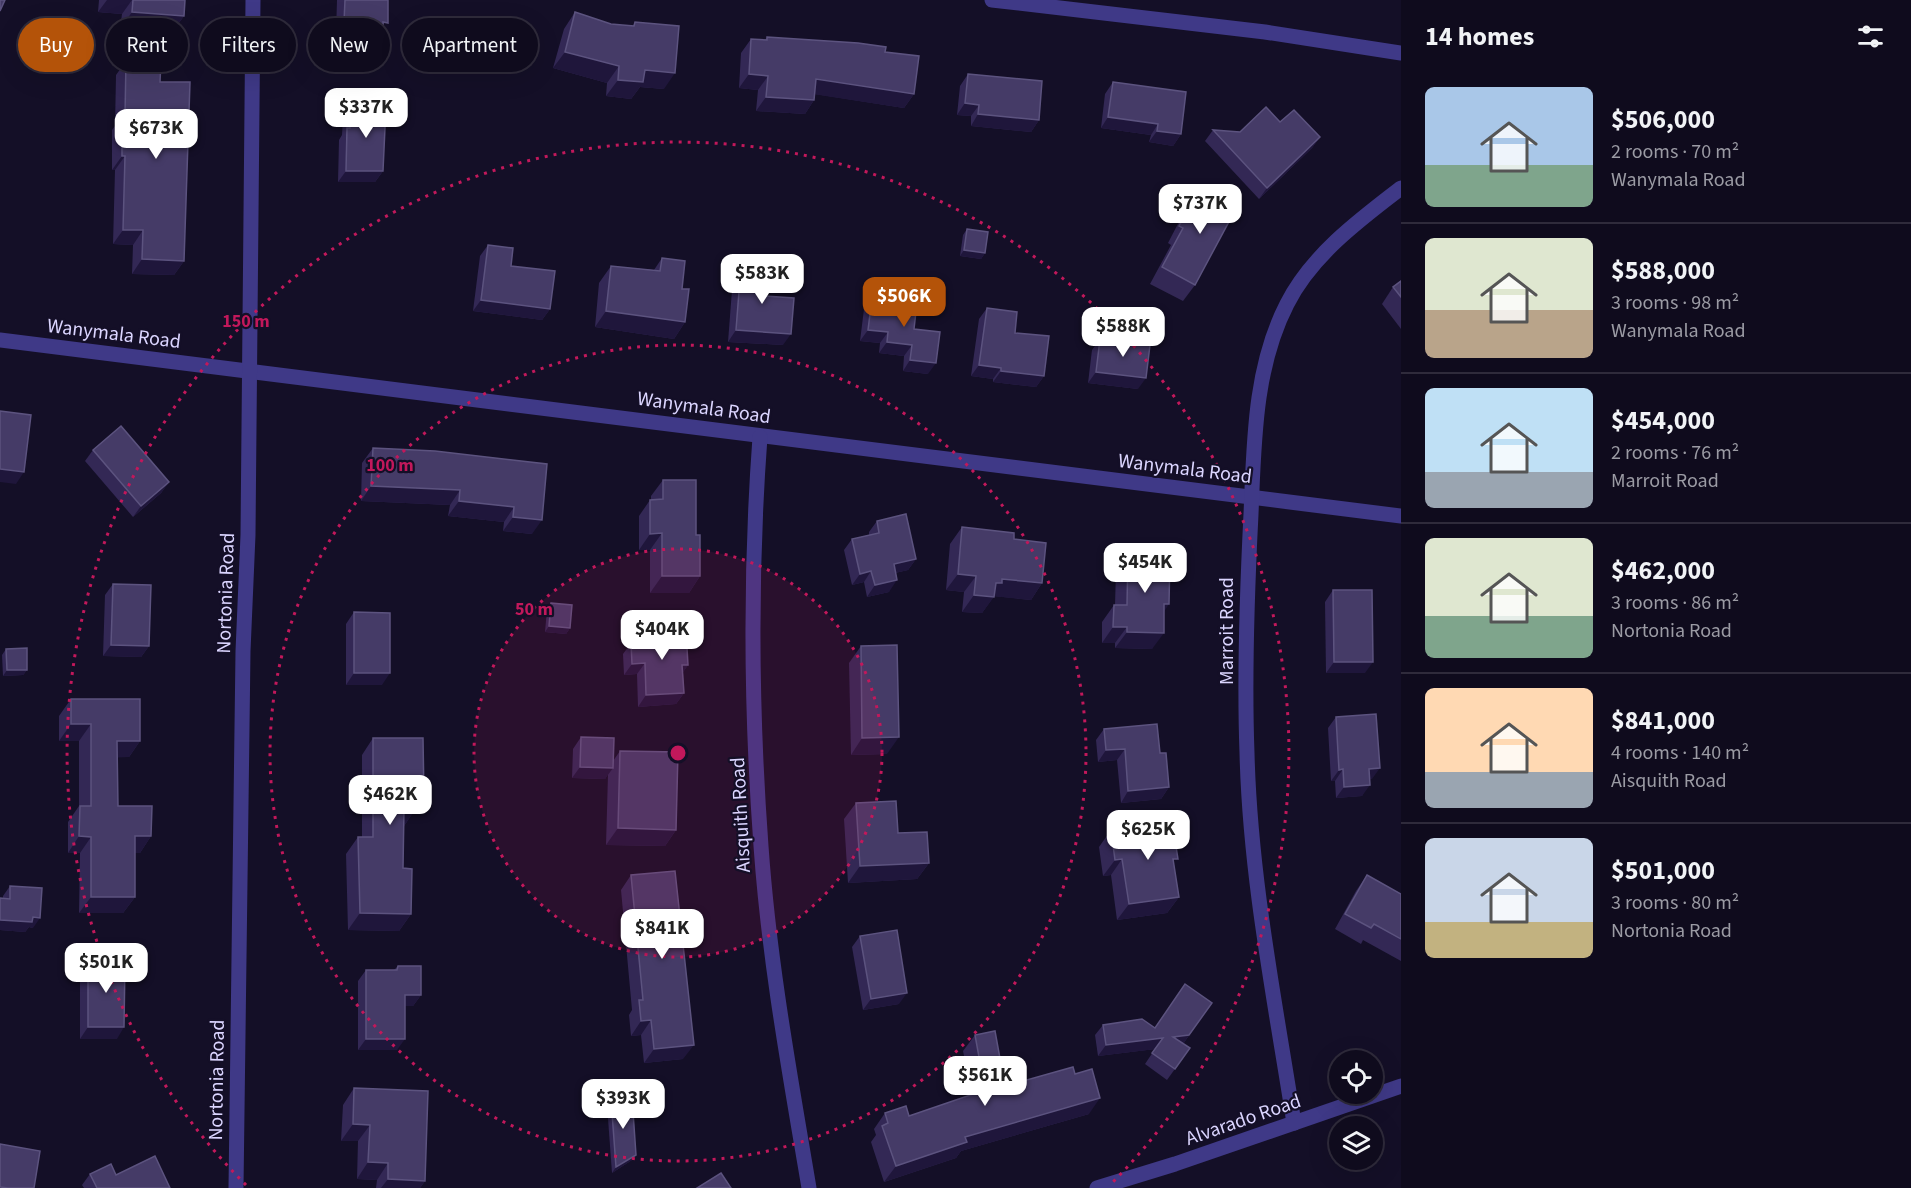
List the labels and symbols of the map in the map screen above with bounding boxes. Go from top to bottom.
pin: $337K [324,88,408,139]
pin: $673K [114,109,198,160]
pin: $737K [1158,184,1242,235]
pin: $583K [720,254,804,305]
pin: $506K [862,277,946,328]
pin: $588K [1081,307,1165,358]
text: 150 m [222,309,270,334]
street label: Wanymala Road [45,312,182,356]
street label: Wanymala Road [635,385,772,431]
street label: Wanymala Road [1116,447,1253,491]
text: 100 m [366,453,414,478]
street label: Nortonia Road [210,532,242,654]
pin: $454K [1103,543,1187,594]
street label: Marroit Road [1213,577,1241,685]
text: 50 m [515,597,553,622]
pin: $404K [620,610,704,661]
centre of rings [668,743,688,763]
street label: Aisquith Road [724,756,758,873]
pin: $462K [348,775,432,826]
pin: $625K [1106,810,1190,861]
pin: $841K [620,909,704,960]
pin: $501K [64,943,148,994]
street label: Nortonia Road [202,1019,232,1141]
pin: $561K [943,1056,1027,1107]
pin: $393K [581,1079,665,1130]
street label: Alvarado Road [1182,1087,1305,1153]

